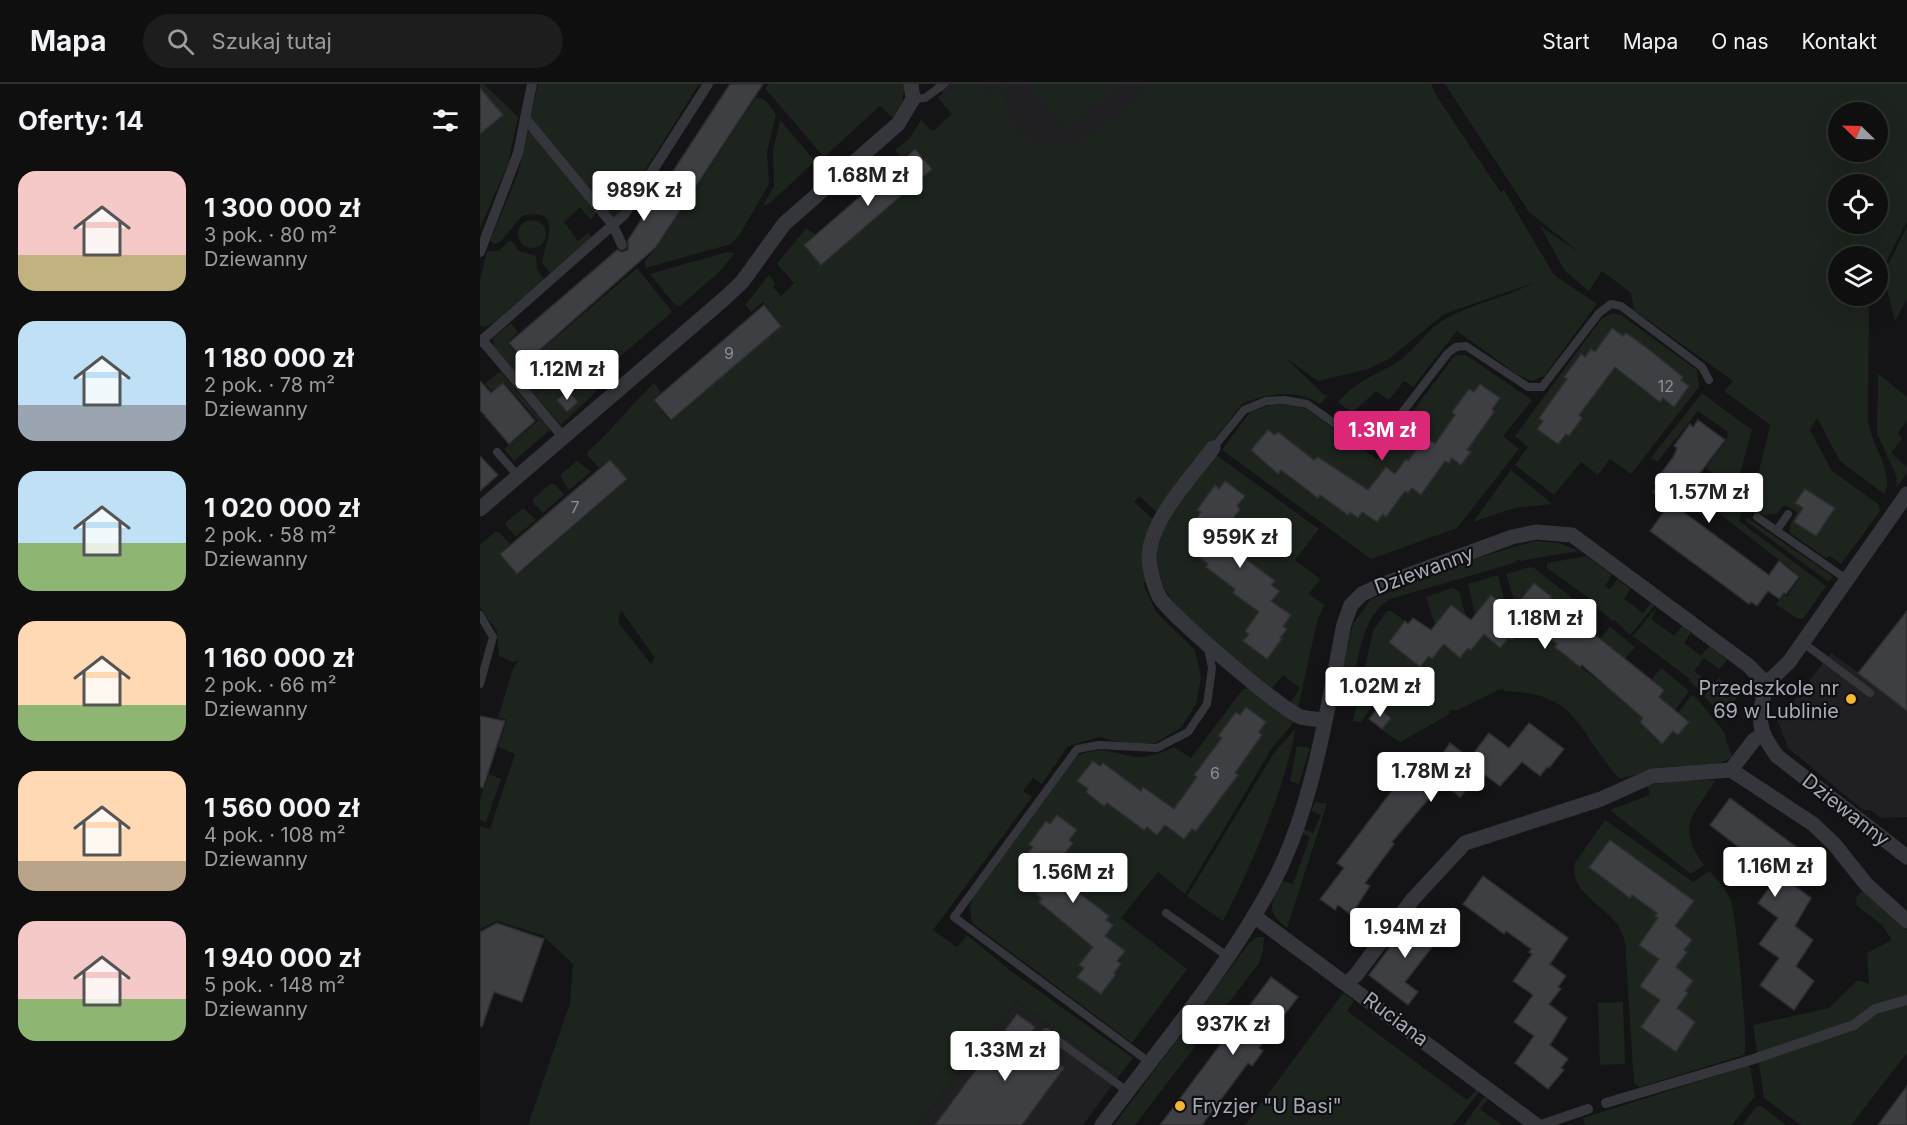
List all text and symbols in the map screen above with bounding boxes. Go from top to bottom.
search box [143,14,563,68]
text: Mapa [30,24,107,58]
icon: search [164,25,197,58]
text: Szukaj tutaj [212,28,332,54]
text: Start [1542,29,1590,54]
text: Mapa [1623,29,1678,54]
text: O nas [1711,29,1769,54]
text: Kontakt [1802,29,1877,54]
north arrow [1828,102,1888,162]
map controls [1828,102,1888,306]
icon: filters [429,104,462,137]
text: Oferty: 14 [18,105,144,136]
pin: 1.68M zł [806,156,930,207]
text: 1.68M zł [828,163,908,187]
pin: 989K zł [589,171,699,222]
button: locate [1828,174,1888,234]
text: 989K zł [607,178,682,202]
text: 1 300 000 zł [204,192,360,223]
icon: home [66,195,138,267]
text: 3 pok. · 80 m² [204,223,337,247]
button: layers [1828,246,1888,306]
text: Dziewanny [204,247,308,271]
text: 1 180 000 zł [204,342,354,373]
house number: 9 [724,343,734,363]
icon: home [66,345,138,417]
pin: 1.12M zł [505,350,629,401]
text: 1.12M zł [530,357,604,381]
text: 2 pok. · 78 m² [204,373,335,397]
house number: 12 [1658,376,1674,396]
text: Dziewanny [204,397,308,421]
pin: 1.3M zł [1327,411,1437,462]
text: 1.3M zł [1348,418,1416,442]
pin: 1.57M zł [1647,473,1771,524]
text: 1.57M zł [1669,480,1749,504]
text: 1 020 000 zł [204,492,360,523]
icon: home [66,495,138,567]
house number: 7 [570,497,580,517]
pin: 959K zł [1185,518,1295,569]
text: 2 pok. · 58 m² [204,523,336,547]
text: 959K zł [1203,525,1277,549]
street label: Dziewanny [1371,541,1477,599]
text: Dziewanny [204,547,308,571]
pin: 1.18M zł [1483,599,1607,650]
text: 1.18M zł [1507,606,1583,630]
text: 1 160 000 zł [204,642,354,673]
icon: home [66,645,138,717]
pin: 1.02M zł [1318,667,1442,718]
text: 2 pok. · 66 m² [204,673,337,697]
text: 1.02M zł [1339,674,1421,698]
place label: Przedszkole nr 69 w Lublinie [1698,676,1839,723]
marker: Przedszkole nr 69 w Lublinie [1844,692,1858,706]
text: Dziewanny [204,697,308,721]
pin: 1.78M zł [1369,752,1493,803]
text: 1.78M zł [1391,759,1471,783]
house number: 6 [1210,763,1220,783]
street label: Dziewanny [1798,769,1894,851]
text: 1 560 000 zł [204,792,359,823]
icon: home [66,795,138,867]
text: 4 pok. · 108 m² [204,823,346,847]
text: Dziewanny [204,847,308,871]
pin: 1.16M zł [1713,847,1837,898]
pin: 1.56M zł [1011,853,1135,904]
text: 1.16M zł [1737,854,1813,878]
text: 1.56M zł [1032,860,1114,884]
pin: 1.94M zł [1343,908,1467,959]
text: 1.94M zł [1364,915,1446,939]
text: 1 940 000 zł [204,942,360,973]
icon: home [66,945,138,1017]
text: 5 pok. · 148 m² [204,973,345,997]
street label: Ruciana [1359,987,1433,1051]
text: Dziewanny [204,997,308,1021]
pin: 937K zł [1178,1005,1288,1056]
text: 937K zł [1196,1012,1270,1036]
pin: 1.33M zł [943,1031,1067,1082]
text: 1.33M zł [965,1038,1045,1062]
place label: Fryzjer "U Basi" [1192,1094,1342,1118]
marker: Fryzjer "U Basi" [1173,1099,1187,1113]

